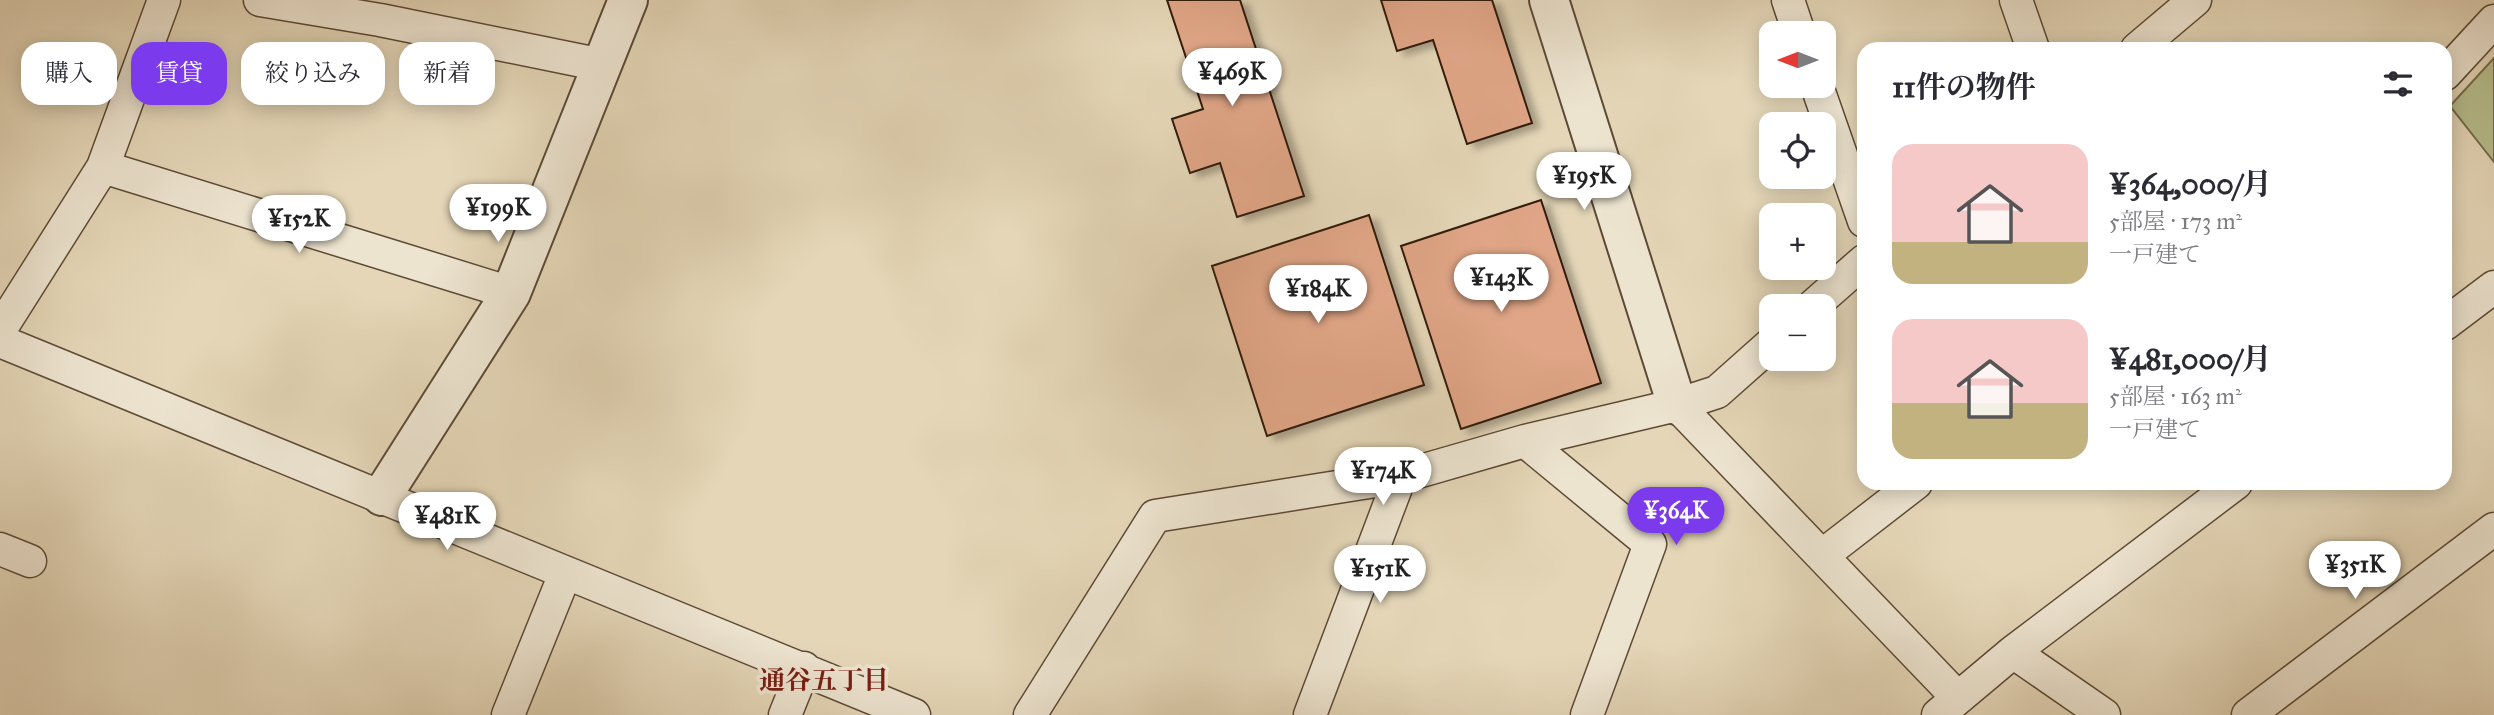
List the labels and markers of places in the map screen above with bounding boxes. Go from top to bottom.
pin: ¥469K [1183,48,1281,108]
pin: ¥195K [1535,152,1633,212]
pin: ¥199K [449,184,547,244]
pin: ¥152K [250,196,348,255]
pin: ¥143K [1452,254,1550,314]
pin: ¥184K [1269,266,1367,325]
pin: ¥174K [1334,448,1432,507]
pin: ¥364K [1627,488,1725,547]
pin: ¥481K [398,492,496,552]
pin: ¥351K [2306,542,2404,601]
pin: ¥151K [1331,546,1429,605]

